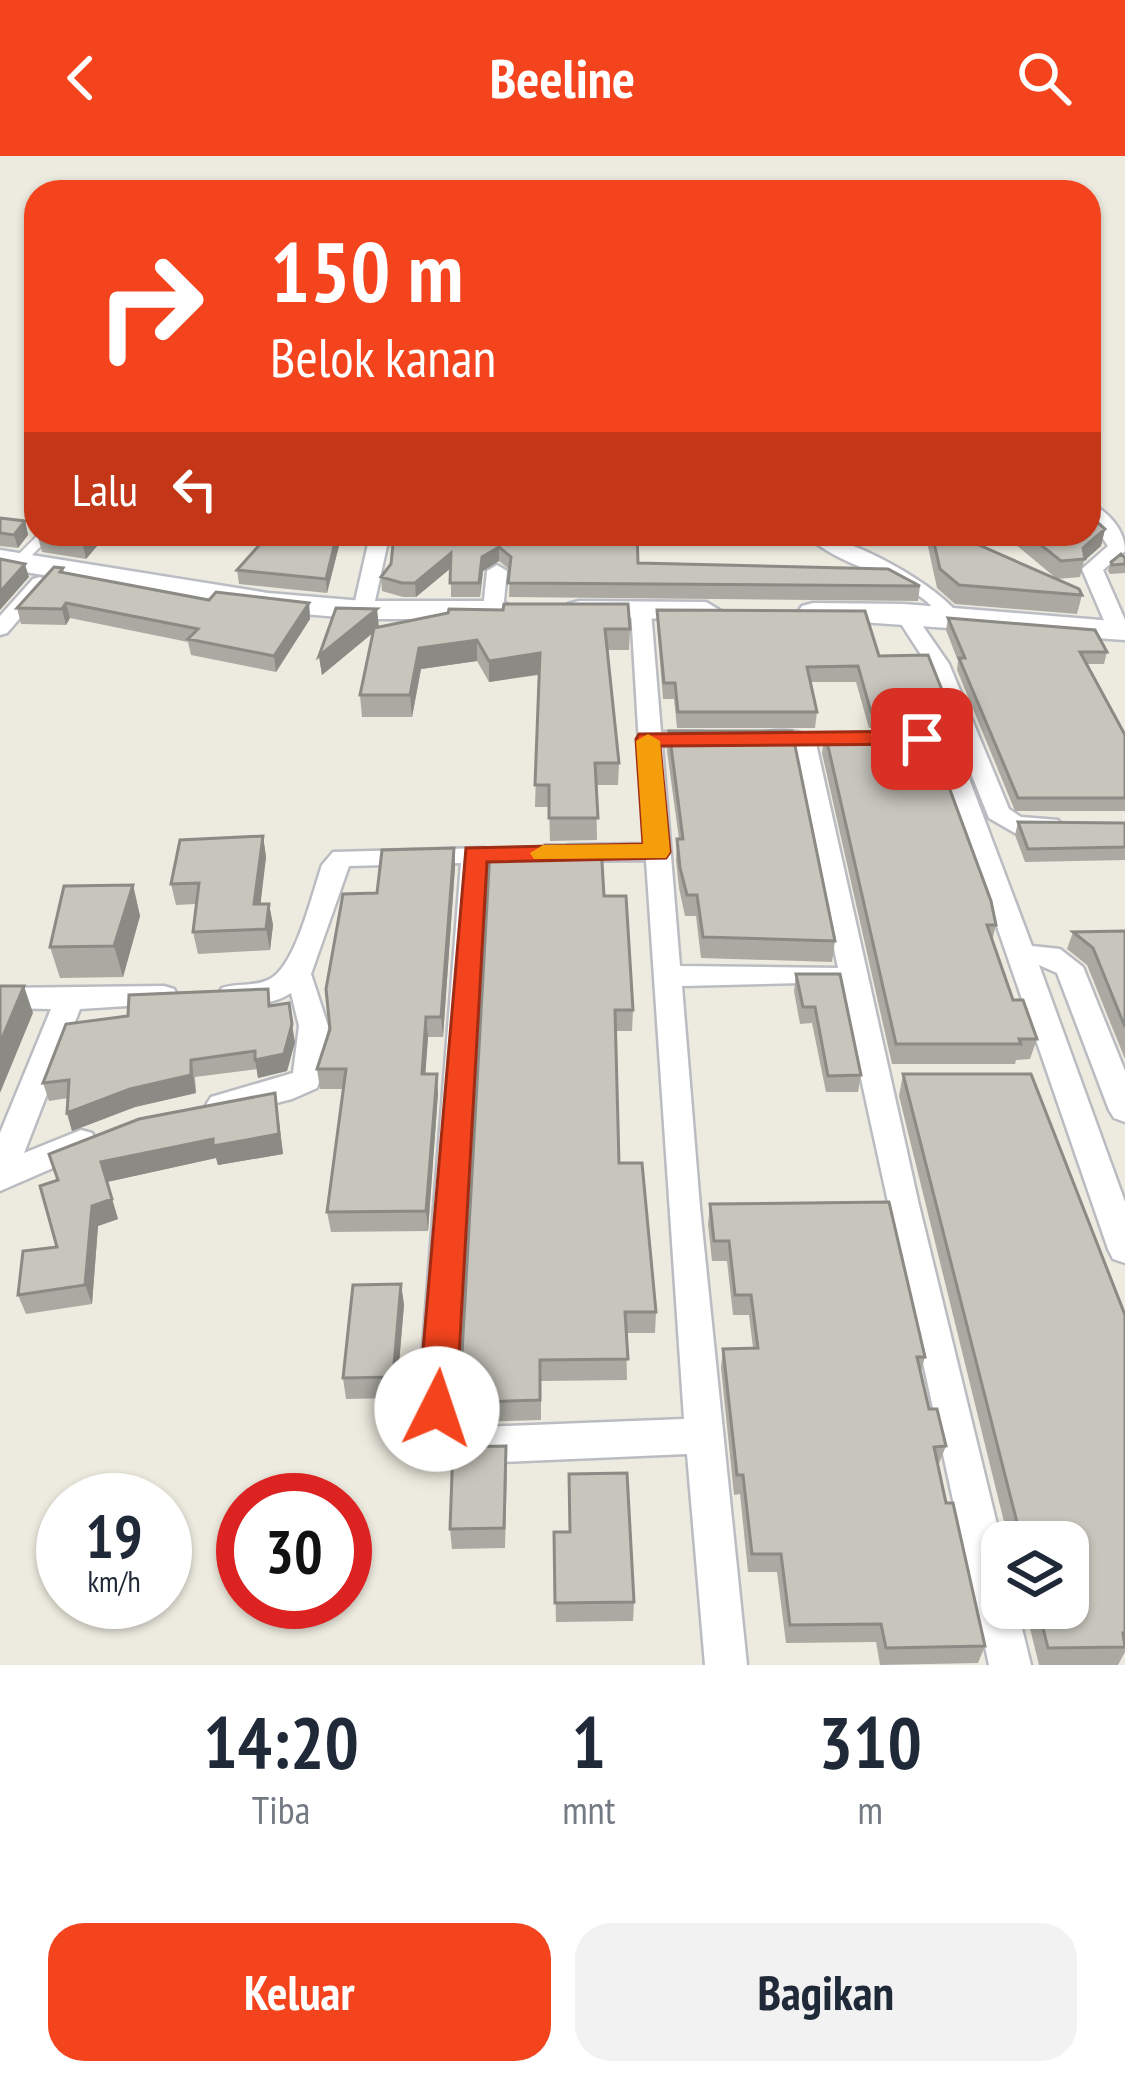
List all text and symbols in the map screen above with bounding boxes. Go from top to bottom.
text: Beeline [490,43,635,113]
icon: back [48,45,114,111]
icon: search [1011,45,1077,111]
text: 150 m [270,216,463,325]
icon: right [72,228,228,384]
text: Belok kanan [270,322,496,392]
icon: left [162,456,228,522]
text: Lalu [72,460,138,518]
pin [871,688,973,790]
icon: arrive [889,706,955,772]
position arrow [374,1346,500,1472]
speed limit sign: 30 [216,1473,372,1629]
text: 19 [85,1497,143,1575]
map controls [981,1521,1089,1629]
button: layers [981,1521,1089,1629]
text: km/h [87,1561,141,1600]
text: 14:20 [203,1695,359,1788]
text: 1 [572,1695,606,1788]
text: 310 [819,1695,922,1788]
text: Tiba [252,1784,310,1835]
text: mnt [562,1784,615,1835]
text: m [857,1784,883,1835]
button: Keluar [48,1923,551,2061]
button: Bagikan [575,1923,1077,2061]

